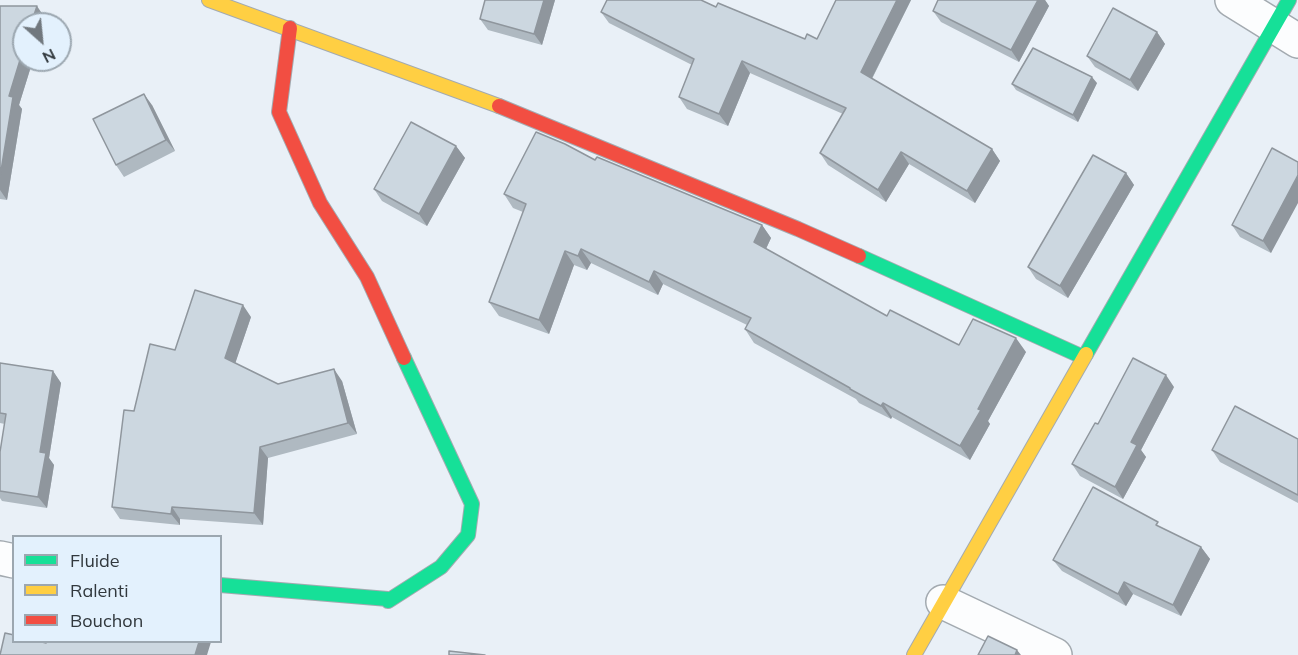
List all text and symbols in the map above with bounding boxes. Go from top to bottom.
north arrow [12,12,72,72]
text: N [39,45,59,68]
legend [12,535,222,643]
text: Fluide [70,549,120,572]
text: Ralenti [70,579,128,602]
text: Bouchon [70,609,143,632]

